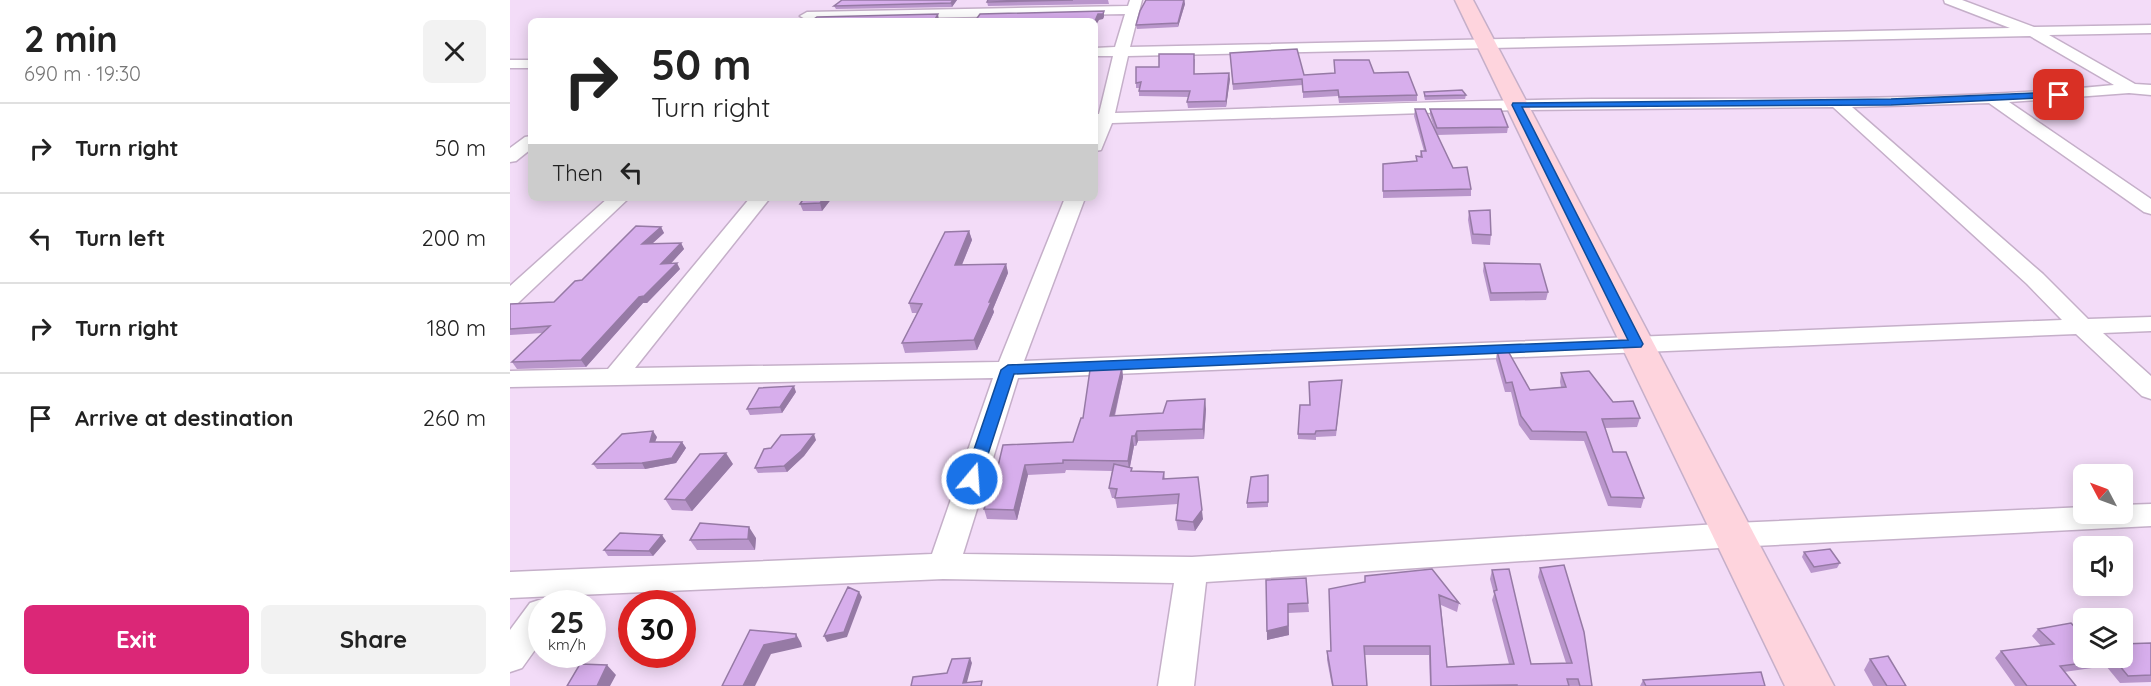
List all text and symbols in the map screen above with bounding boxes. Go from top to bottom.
text: 2 min [24,16,118,61]
button: close [423,20,486,83]
text: 50 m [651,38,751,91]
icon: right [552,42,630,120]
text: 690 m · 19:30 [24,61,141,86]
pin [2033,69,2084,120]
icon: arrive [2042,78,2075,111]
text: Turn right [651,90,770,124]
icon: right [24,132,57,165]
text: Turn right [75,134,179,162]
text: 50 m [435,134,486,162]
icon: left [615,156,648,189]
text: Then [552,159,603,187]
icon: left [24,222,57,255]
text: Turn left [75,224,165,252]
text: 200 m [422,224,486,252]
icon: right [24,312,57,345]
text: Turn right [75,314,179,342]
text: 180 m [427,314,486,342]
icon: arrive [24,402,57,435]
text: Arrive at destination [75,404,293,432]
text: 260 m [423,404,486,432]
position arrow [940,447,1004,511]
north arrow [2073,464,2133,524]
map controls [2073,464,2133,668]
button: sound [2073,536,2133,596]
speed limit sign: 30 [618,590,696,668]
text: 25 [550,603,584,641]
button: Exit [24,605,249,674]
button: Share [261,605,486,674]
button: layers [2073,608,2133,668]
text: km/h [548,635,586,654]

